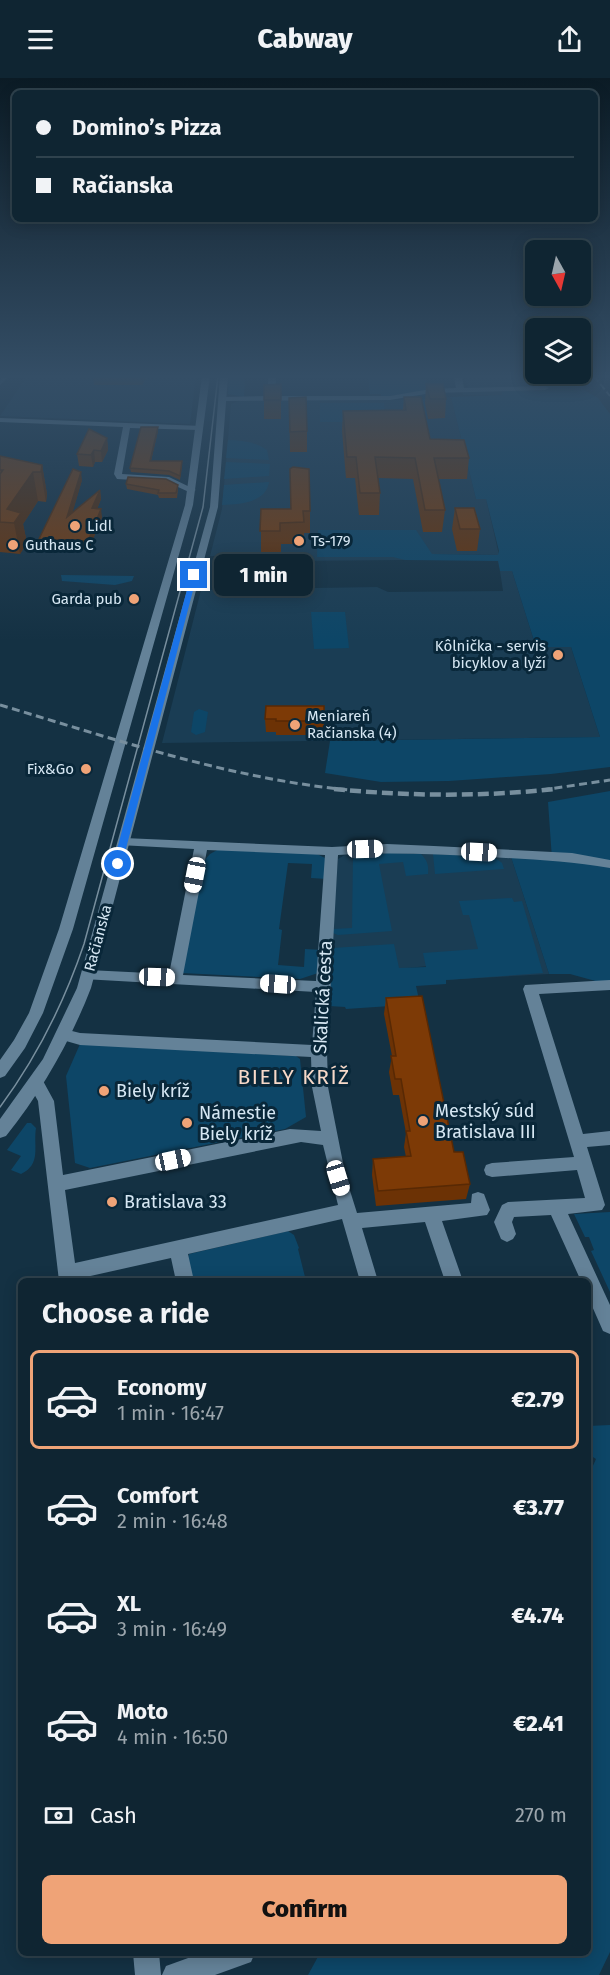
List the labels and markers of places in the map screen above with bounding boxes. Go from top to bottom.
place label: Lidl [87,517,113,535]
marker: Lidl [68,519,82,533]
place label: Ts-179 [311,532,351,550]
marker: Ts-179 [292,534,306,548]
place label: Guthaus C [25,536,94,554]
marker: Guthaus C [6,538,20,552]
place label: Garda pub [51,590,122,608]
marker: Garda pub [127,592,141,606]
place label: Kôlnička - servis bicyklov a lyží [435,637,546,672]
marker: Kôlnička - servis bicyklov a lyží [551,648,565,662]
place label: Meniareň Račianska (4) [307,707,397,742]
marker: Meniareň Račianska (4) [288,718,302,732]
place label: Fix&Go [27,760,74,778]
marker: Fix&Go [79,762,93,776]
place label: Biely kríž [116,1080,190,1102]
marker: Biely kríž [97,1084,111,1098]
place label: Mestský súd Bratislava III [435,1100,536,1143]
place label: Námestie Biely kríž [199,1102,276,1145]
marker: Mestský súd Bratislava III [416,1114,430,1128]
marker: Námestie Biely kríž [180,1116,194,1130]
place label: Bratislava 33 [124,1191,227,1213]
marker: Bratislava 33 [105,1195,119,1209]

